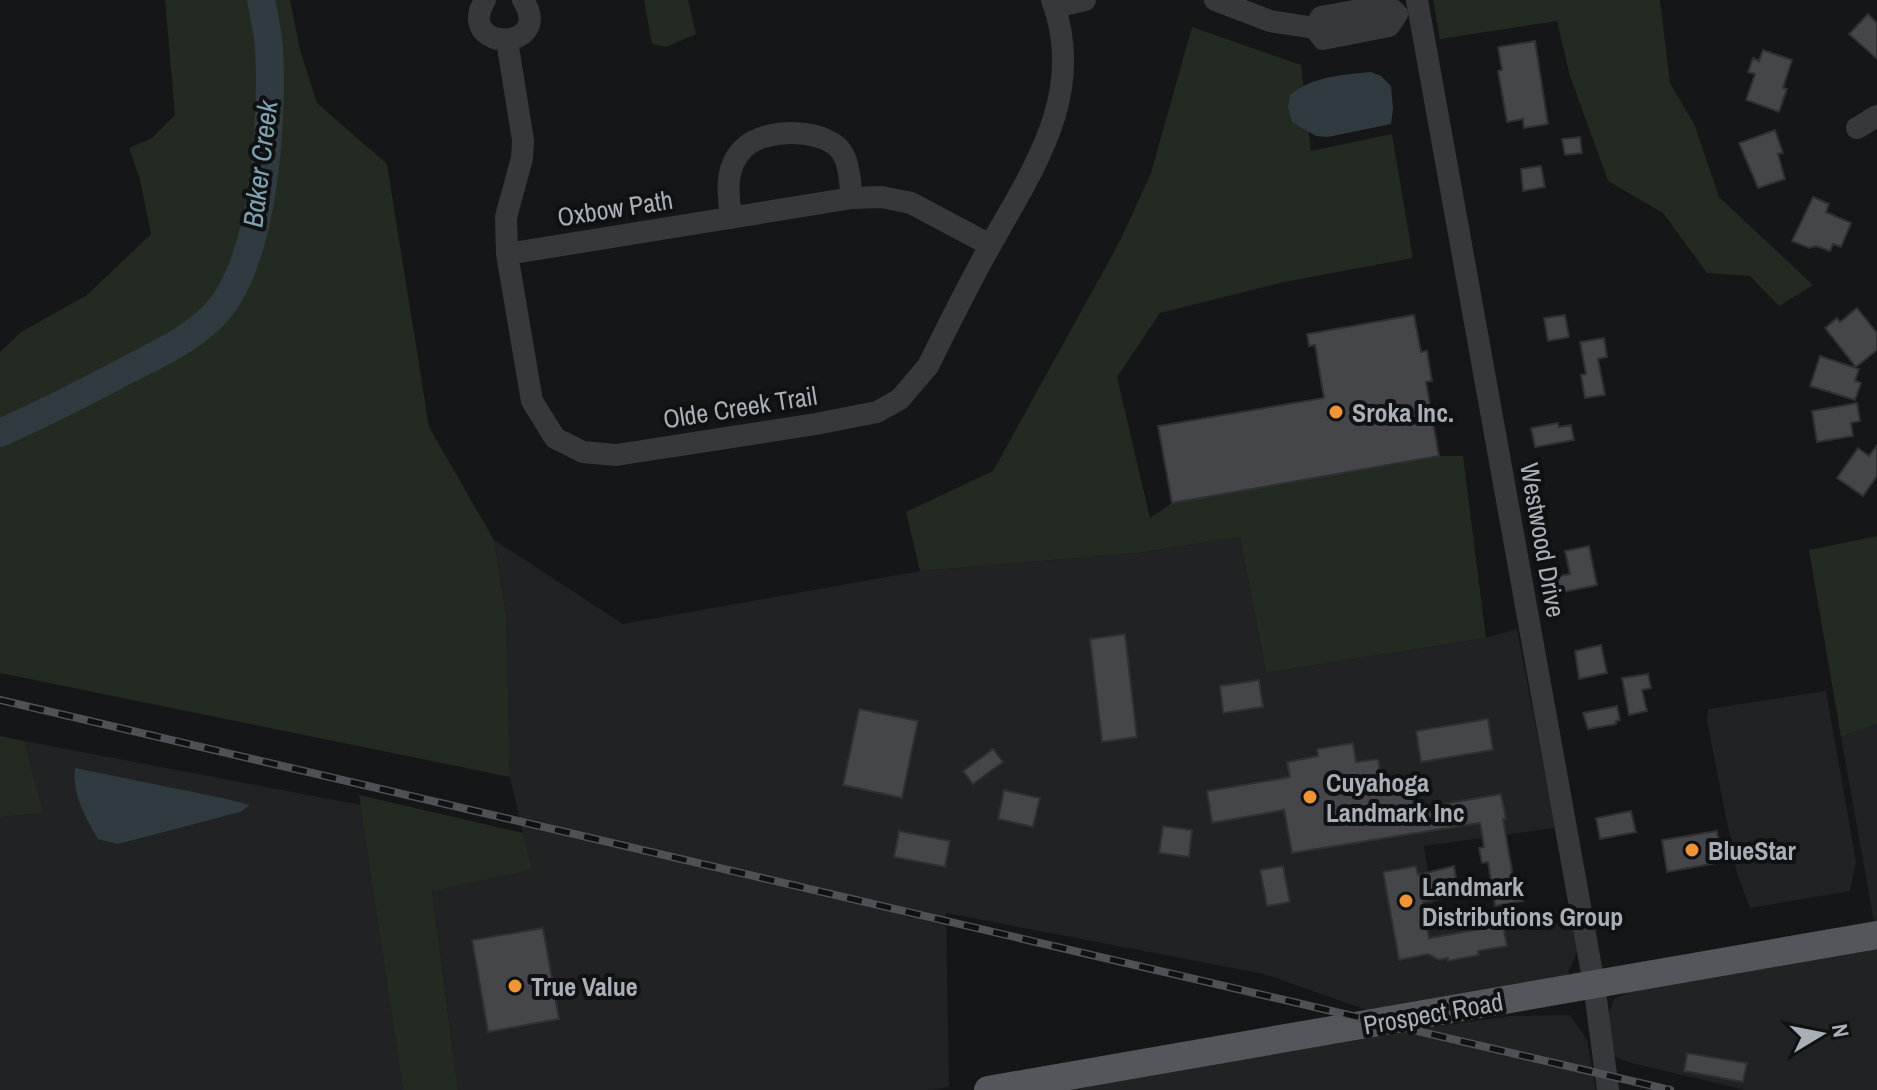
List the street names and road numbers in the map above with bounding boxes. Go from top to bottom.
street label: Oxbow Path [555,182,675,234]
street label: Olde Creek Trail [661,378,819,436]
street label: Westwood Drive [1512,460,1574,620]
street label: Prospect Road [1361,984,1505,1042]

